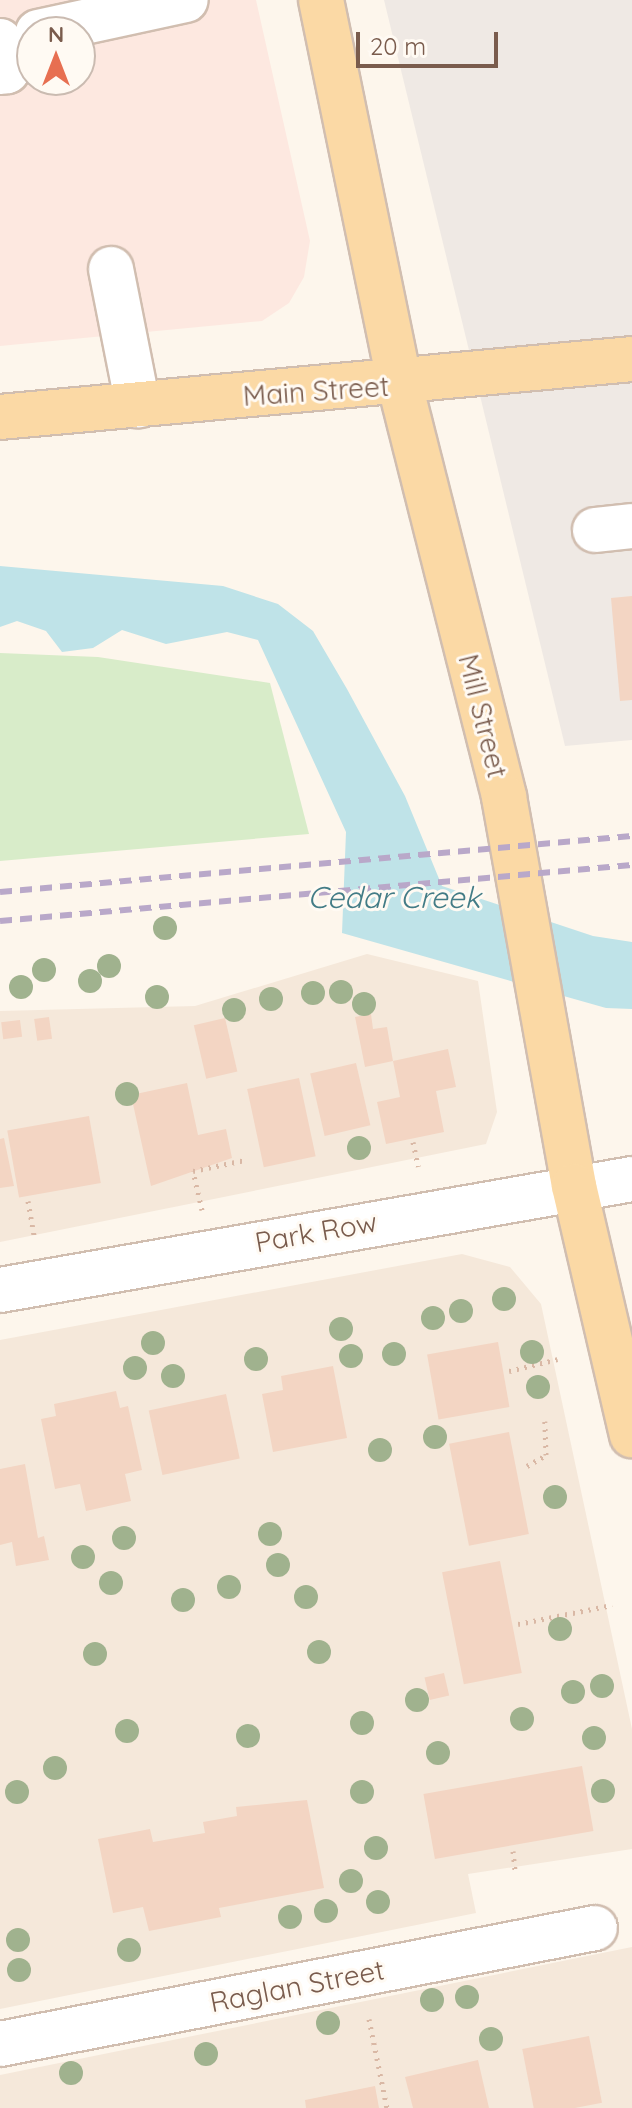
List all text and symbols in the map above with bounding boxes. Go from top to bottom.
north arrow [16,16,96,96]
scale bar [360,16,502,66]
text: N [48,20,64,48]
text: 20 m [370,31,426,61]
street label: Main Street [242,369,390,413]
street label: Mill Street [451,651,515,781]
water label: Cedar Creek [307,879,481,915]
street label: Park Row [252,1205,380,1259]
street label: Raglan Street [207,1953,387,2019]

